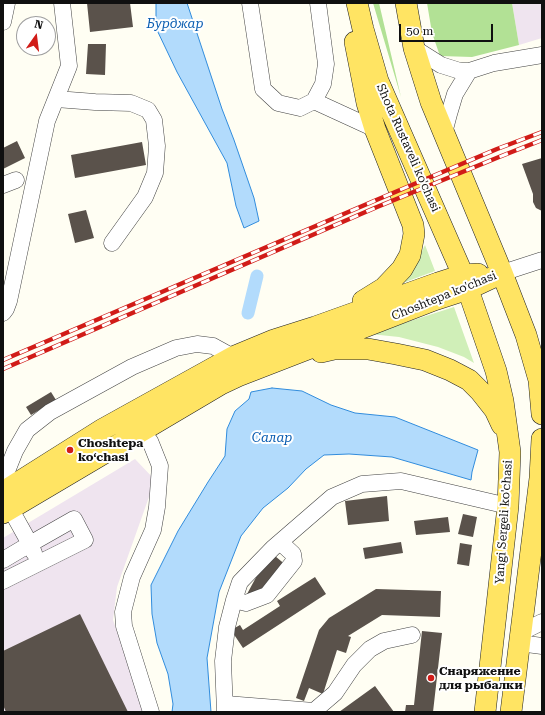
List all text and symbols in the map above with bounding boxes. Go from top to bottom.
north arrow [16,16,56,56]
water label: Бурджар [147,16,203,32]
scale bar [401,16,495,42]
text: N [33,18,44,32]
text: 50 m [406,24,433,38]
street label: Shota Rustaveli ko'chasi [373,82,443,214]
street label: Choshtepa ko'chasi [389,268,499,324]
water label: Салар [252,430,292,446]
place label: Choshtepa koʻchasi [78,436,143,464]
marker: Choshtepa koʻchasi [65,445,75,455]
street label: Yangi Sergeli ko'chasi [492,459,516,585]
place label: Снаряжение для рыбалки [439,664,523,692]
marker: Снаряжение для рыбалки [426,673,436,683]

